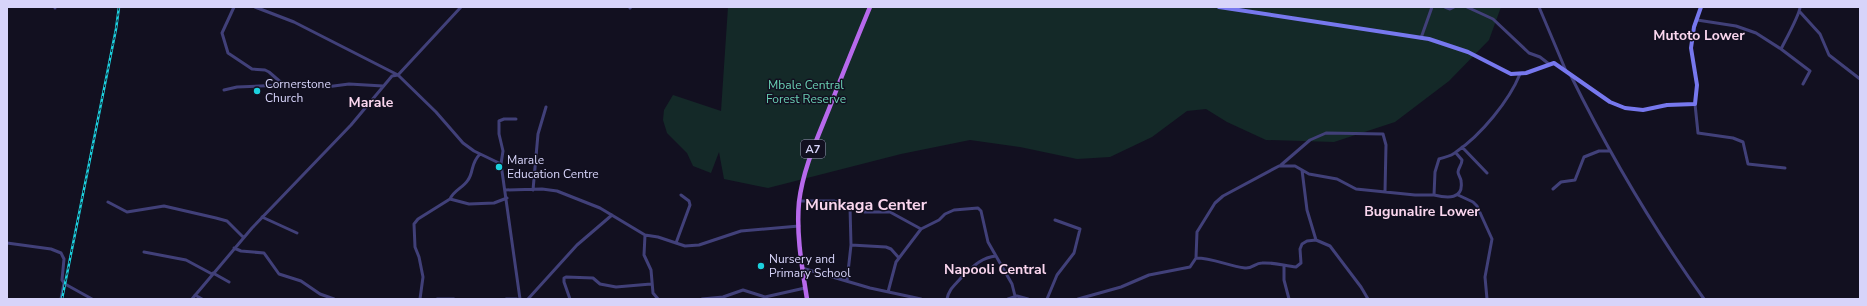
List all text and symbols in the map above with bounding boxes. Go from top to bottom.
district label: Mutoto Lower [1653,26,1745,45]
place label: Cornerstone Church [265,76,331,106]
park label: Mbale Central Forest Reserve [766,77,846,107]
marker: Cornerstone Church [252,86,262,96]
district label: Marale [349,93,394,112]
road number: A7 [801,140,825,158]
place label: Marale Education Centre [507,152,599,182]
marker: Marale Education Centre [494,162,504,172]
district label: Munkaga Center [805,194,928,216]
district label: Bugunalire Lower [1364,202,1480,221]
place label: Nursery and Primary School [769,251,851,281]
district label: Napooli Central [944,260,1047,279]
marker: Nursery and Primary School [756,261,766,271]

